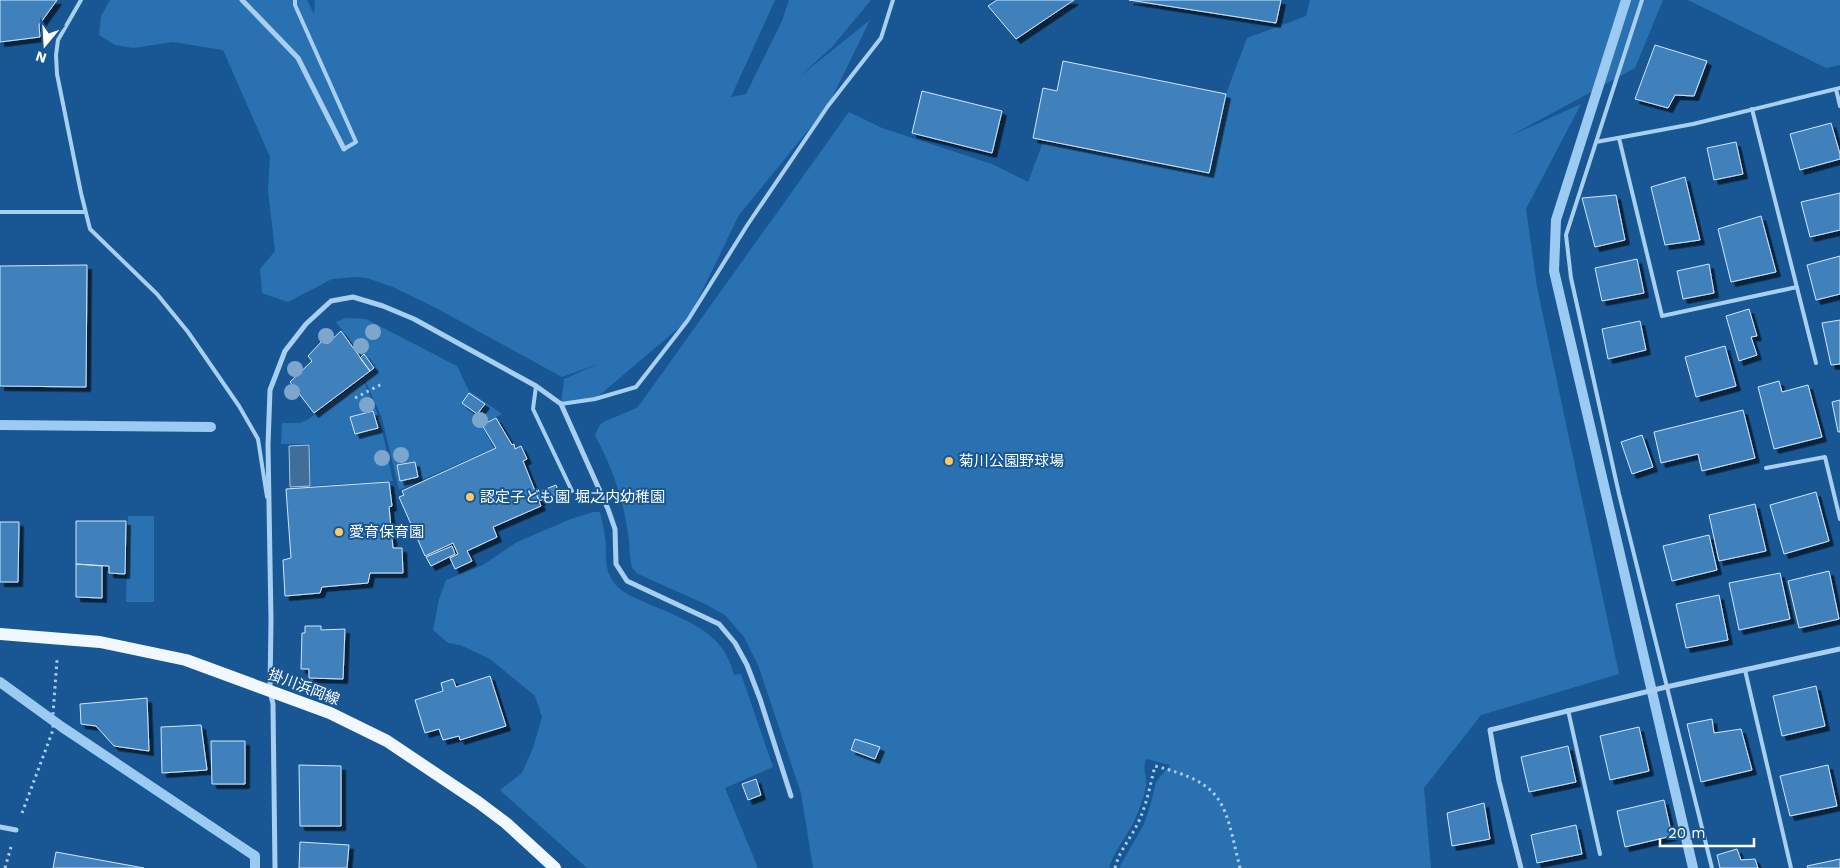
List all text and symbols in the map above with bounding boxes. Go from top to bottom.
north arrow [20,20,70,70]
text: N [34,48,48,67]
place label: 菊川公園野球場 [959,452,1064,470]
marker: 菊川公園野球場 [943,455,955,467]
place label: 認定子ども園 堀之内幼稚園 [480,488,665,506]
marker: 認定子ども園 堀之内幼稚園 [464,491,476,503]
place label: 愛育保育園 [349,523,424,541]
marker: 愛育保育園 [333,526,345,538]
street label: 掛川浜岡線 [266,665,342,709]
scale bar [1660,816,1754,848]
text: 20 m [1668,824,1706,842]

